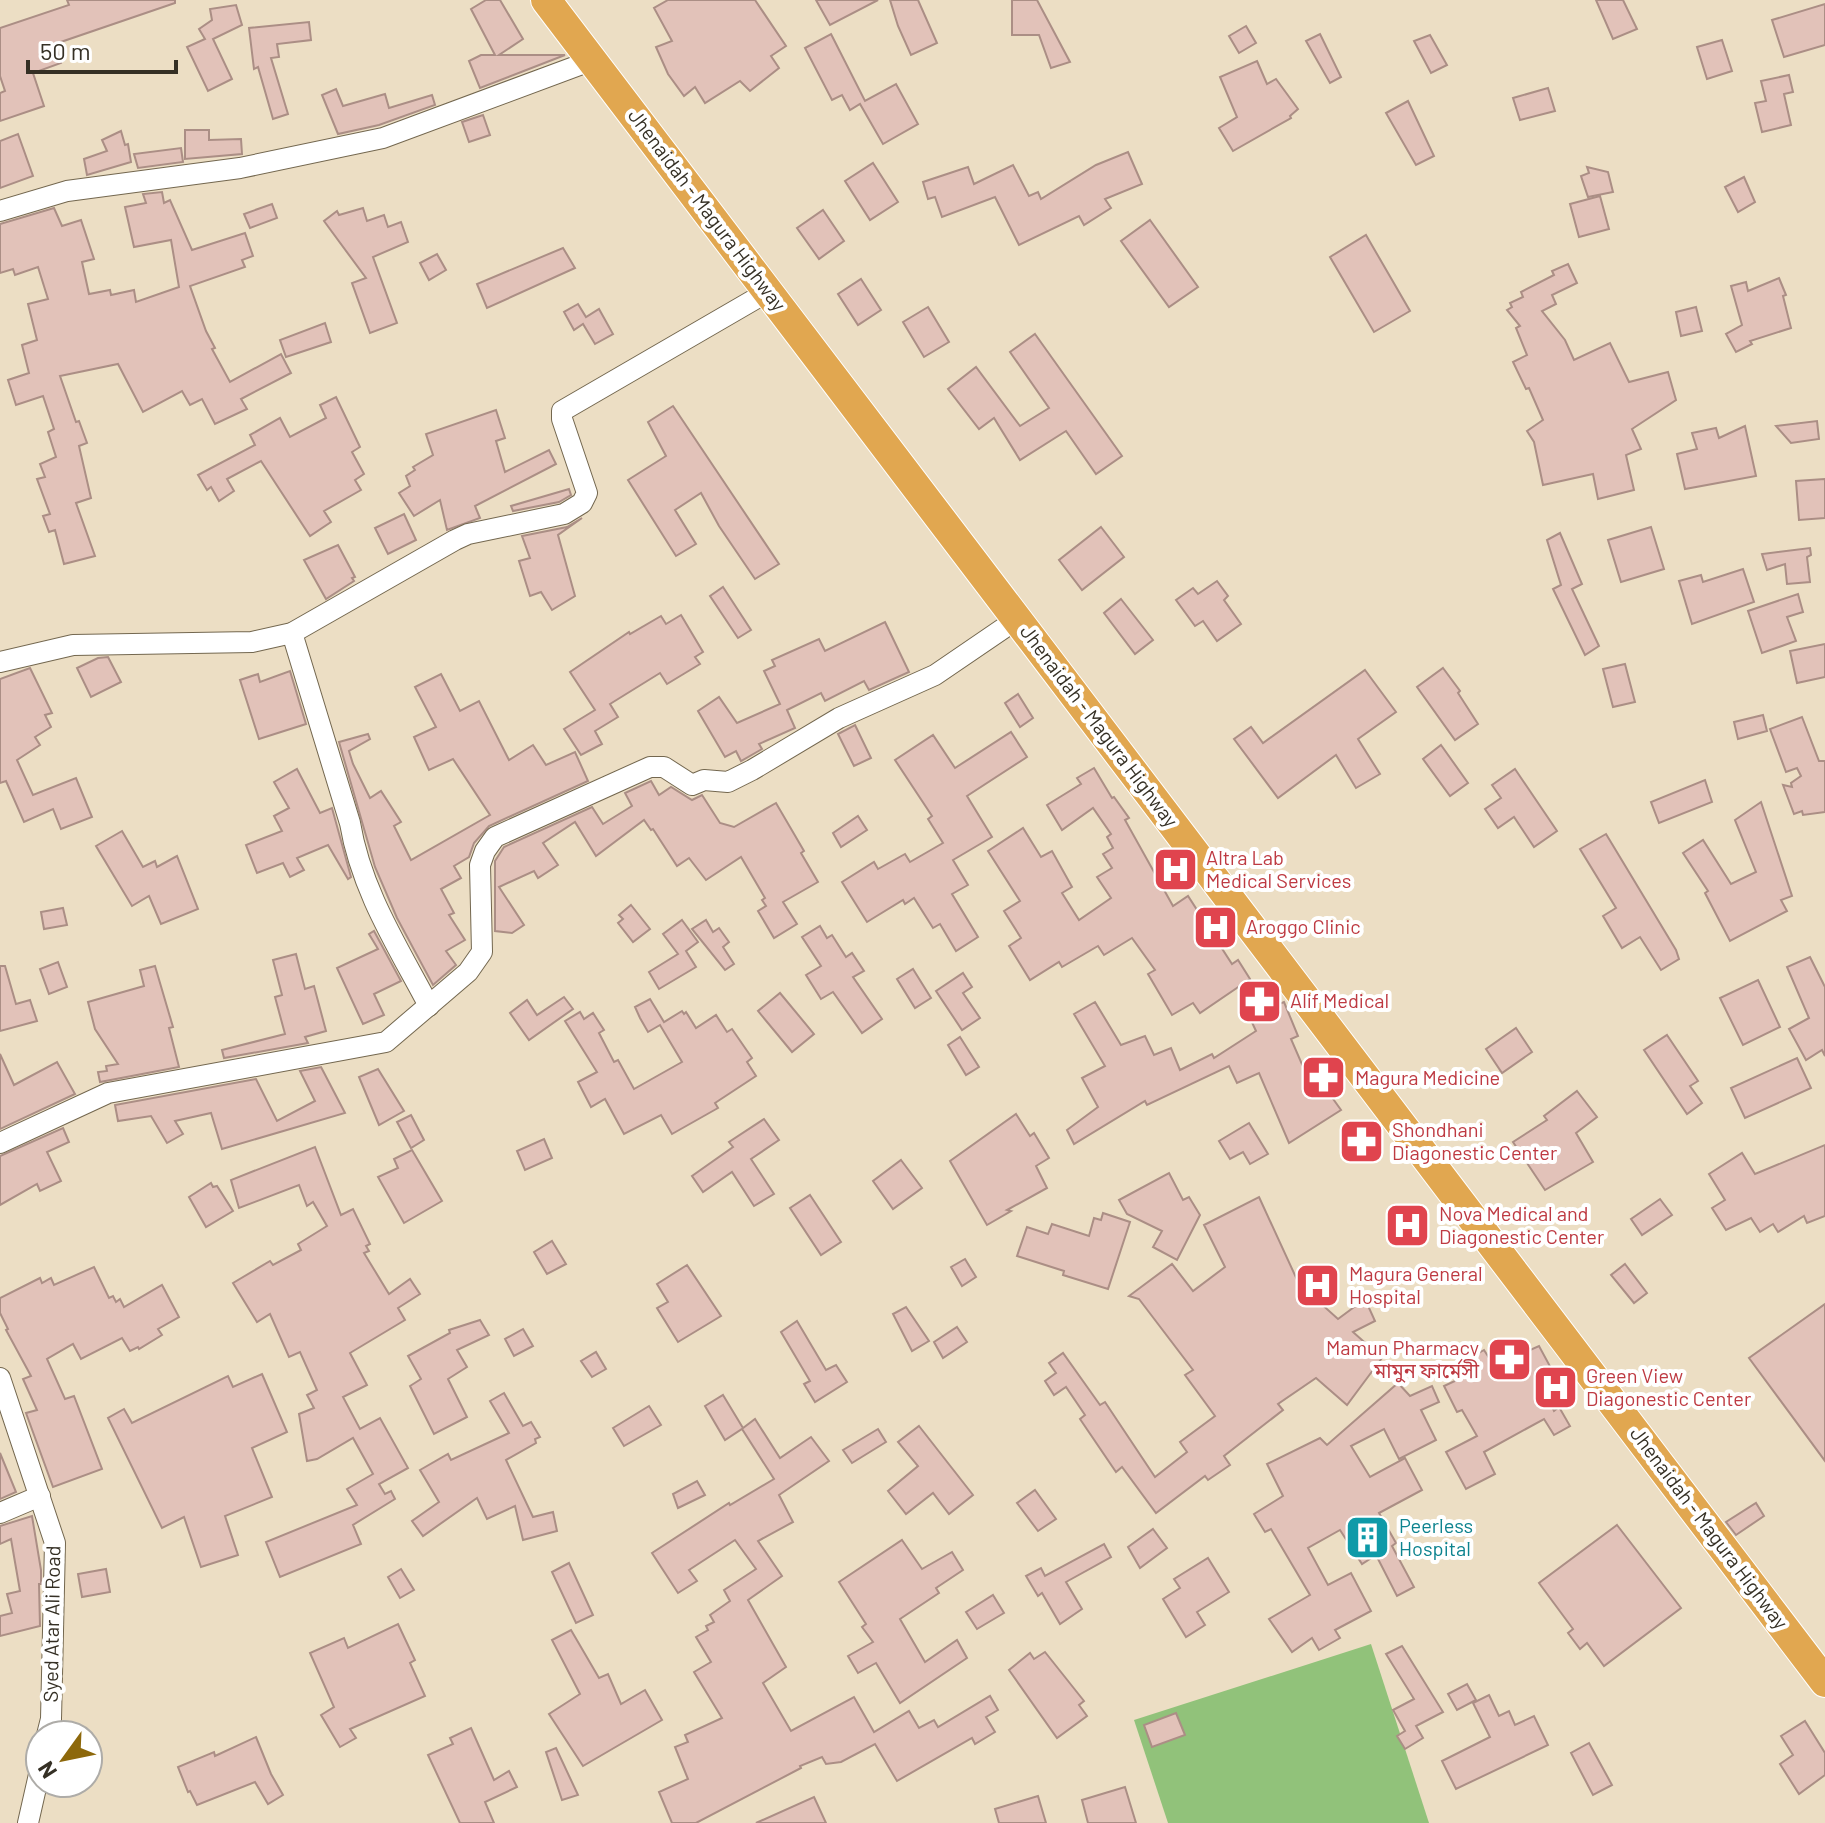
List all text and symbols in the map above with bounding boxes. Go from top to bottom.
scale bar [28,24,176,74]
text: 50 m [40,36,91,65]
street label: Jhenaidah - Magura Highway [624,103,792,315]
street label: Jhenaidah - Magura Highway [1016,619,1184,831]
place label: Altra Lab Medical Services [1206,845,1351,892]
hospital icon: Altra Lab Medical Services [1151,846,1199,894]
hospital icon: Aroggo Clinic [1191,903,1239,951]
place label: Aroggo Clinic [1246,914,1361,938]
pharmacy icon: Alif Medical [1235,977,1283,1025]
place label: Alif Medical [1290,988,1389,1012]
pharmacy icon: Magura Medicine [1300,1054,1348,1102]
place label: Magura Medicine [1355,1065,1500,1089]
place label: Shondhani Diagonestic Center [1392,1117,1557,1164]
pharmacy icon: Shondhani Diagonestic Center [1337,1118,1385,1166]
hospital icon: Nova Medical and Diagonestic Center [1384,1201,1432,1249]
place label: Nova Medical and Diagonestic Center [1439,1201,1604,1248]
hospital icon: Magura General Hospital [1294,1261,1342,1309]
place label: Magura General Hospital [1349,1261,1483,1308]
place label: Mamun Pharmacy মামুন ফার্মেসী [1326,1335,1480,1383]
pharmacy icon: Mamun Pharmacy মামুন ফার্মেসী [1486,1335,1534,1383]
hospital icon: Green View Diagonestic Center [1531,1363,1579,1411]
place label: Green View Diagonestic Center [1586,1363,1751,1410]
street label: Jhenaidah - Magura Highway [1626,1421,1794,1633]
building icon: Peerless Hospital [1344,1513,1392,1561]
place label: Peerless Hospital [1399,1513,1473,1560]
street label: Syed Atar Ali Road [38,1545,64,1703]
north arrow [24,1719,104,1799]
text: N [31,1757,61,1784]

